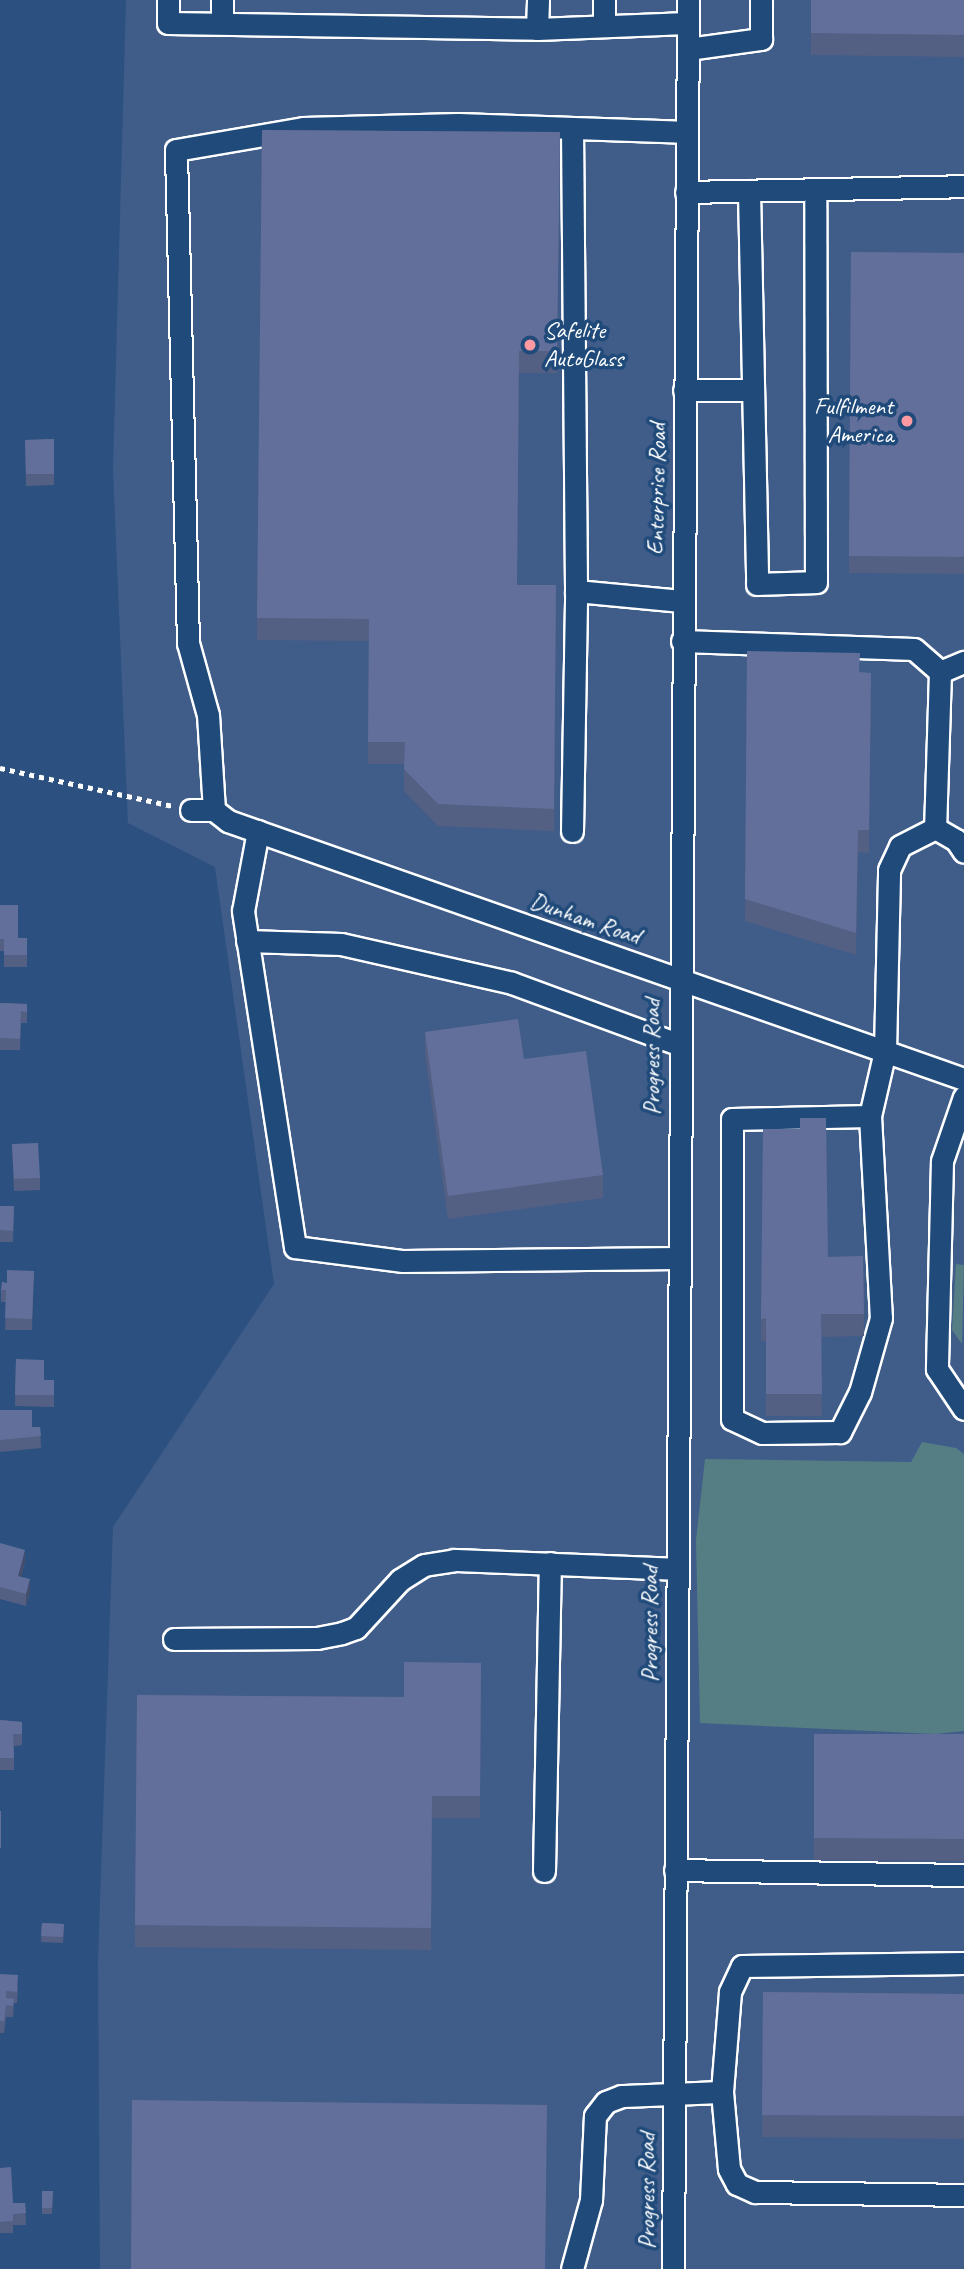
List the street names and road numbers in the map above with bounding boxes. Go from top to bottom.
street label: Enterprise Road [641,423,673,555]
street label: Dunham Road [527,887,643,951]
street label: Progress Road [638,999,666,1115]
street label: Progress Road [636,1566,664,1682]
street label: Progress Road [633,2133,661,2249]

